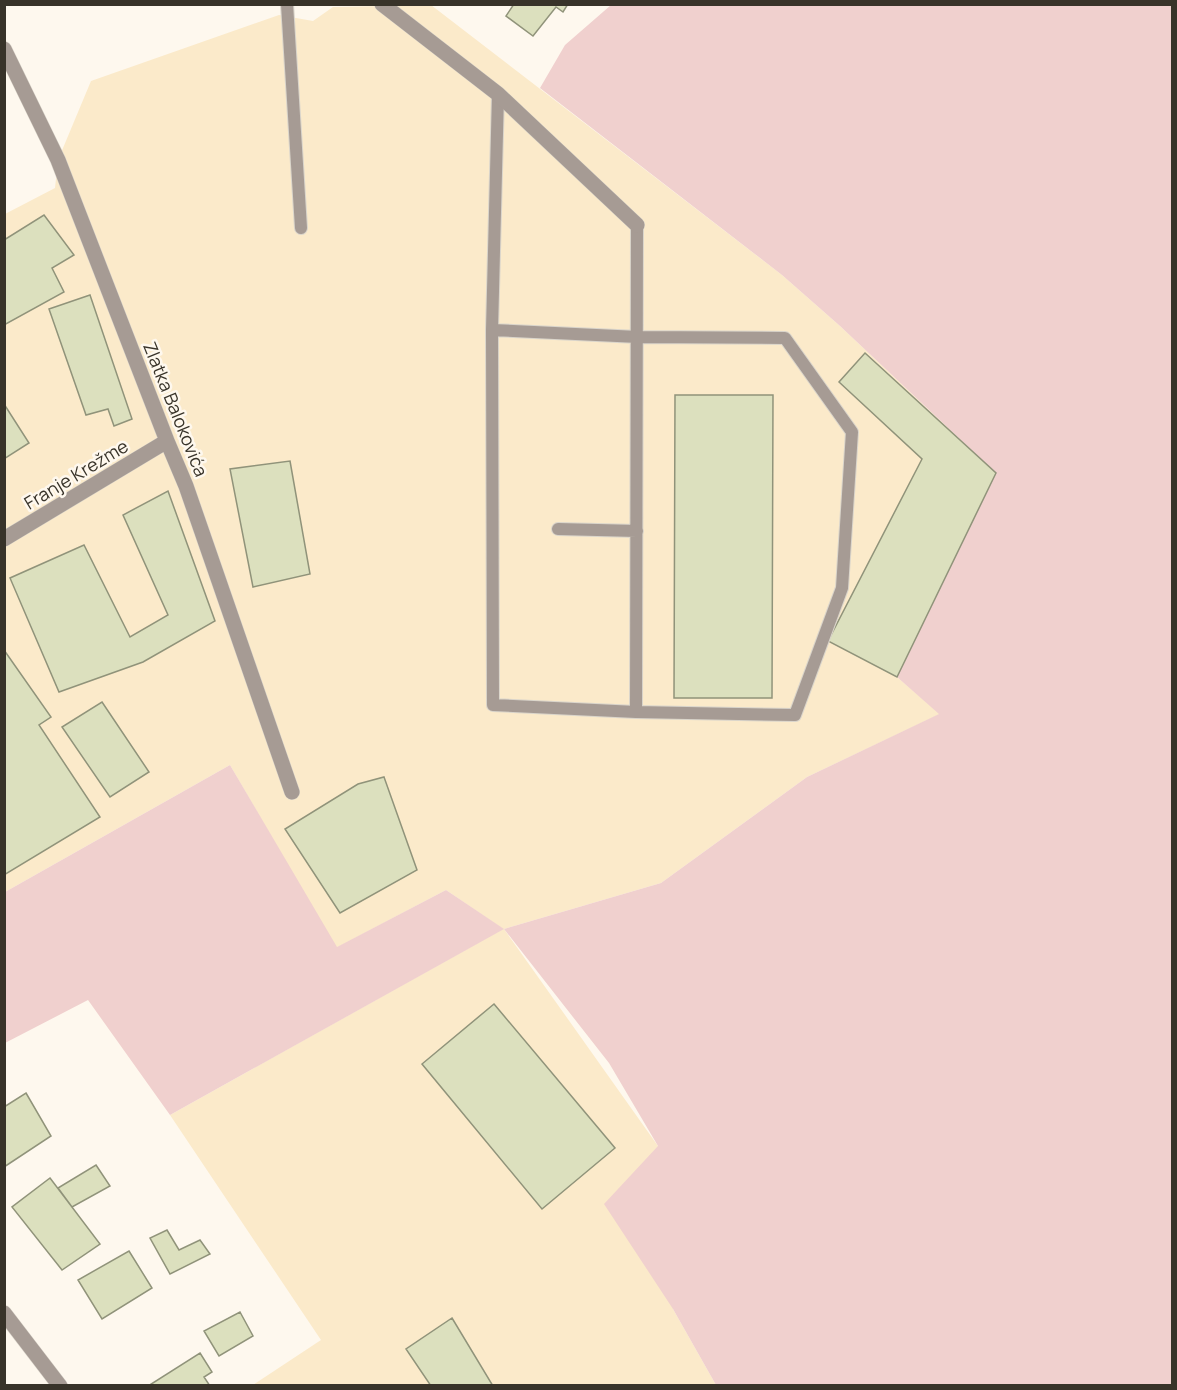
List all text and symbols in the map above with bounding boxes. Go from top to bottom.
street label: Zlatka Balokovića [138,338,214,480]
street label: Franje Krežme [20,434,132,514]

